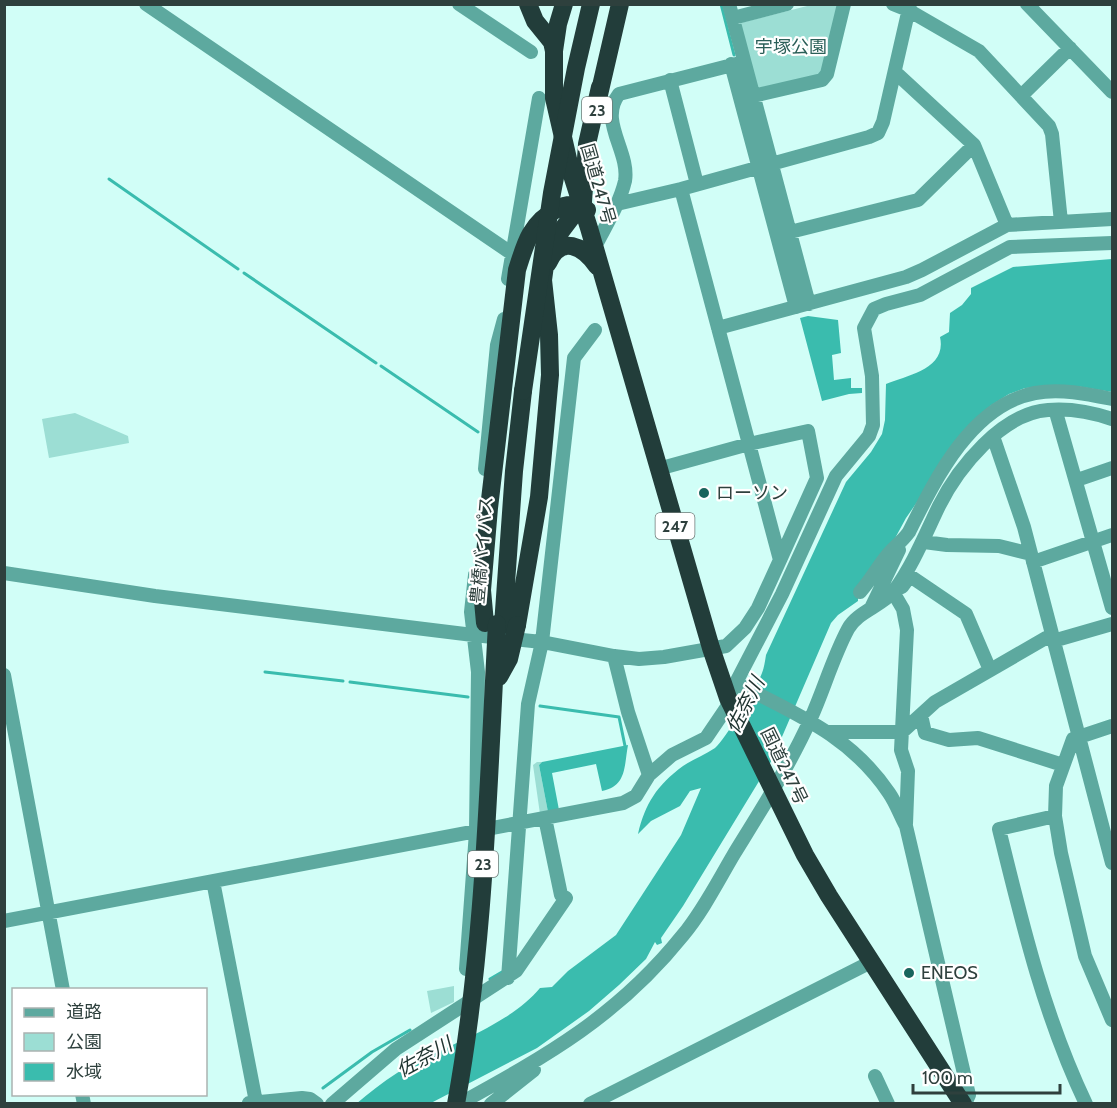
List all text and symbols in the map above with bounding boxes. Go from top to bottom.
park label: 宇塚公園 [755,36,827,58]
road number: 23 [582,97,612,123]
street label: 国道247号 [576,141,620,227]
place label: ローソン [716,482,788,504]
marker: ローソン [697,486,711,500]
street label: 豊橋バイパス [466,495,498,605]
road number: 247 [656,513,694,539]
water label: 佐奈川 [721,671,770,737]
street label: 国道247号 [756,724,812,808]
road number: 23 [468,851,498,877]
place label: ENEOS [921,962,978,984]
marker: ENEOS [902,966,916,980]
legend [12,988,207,1096]
text: 道路 [66,1001,102,1023]
text: 公園 [66,1031,102,1053]
water label: 佐奈川 [392,1031,458,1082]
scale bar [913,1057,1060,1095]
text: 水域 [66,1061,102,1083]
text: 100 m [922,1067,973,1089]

